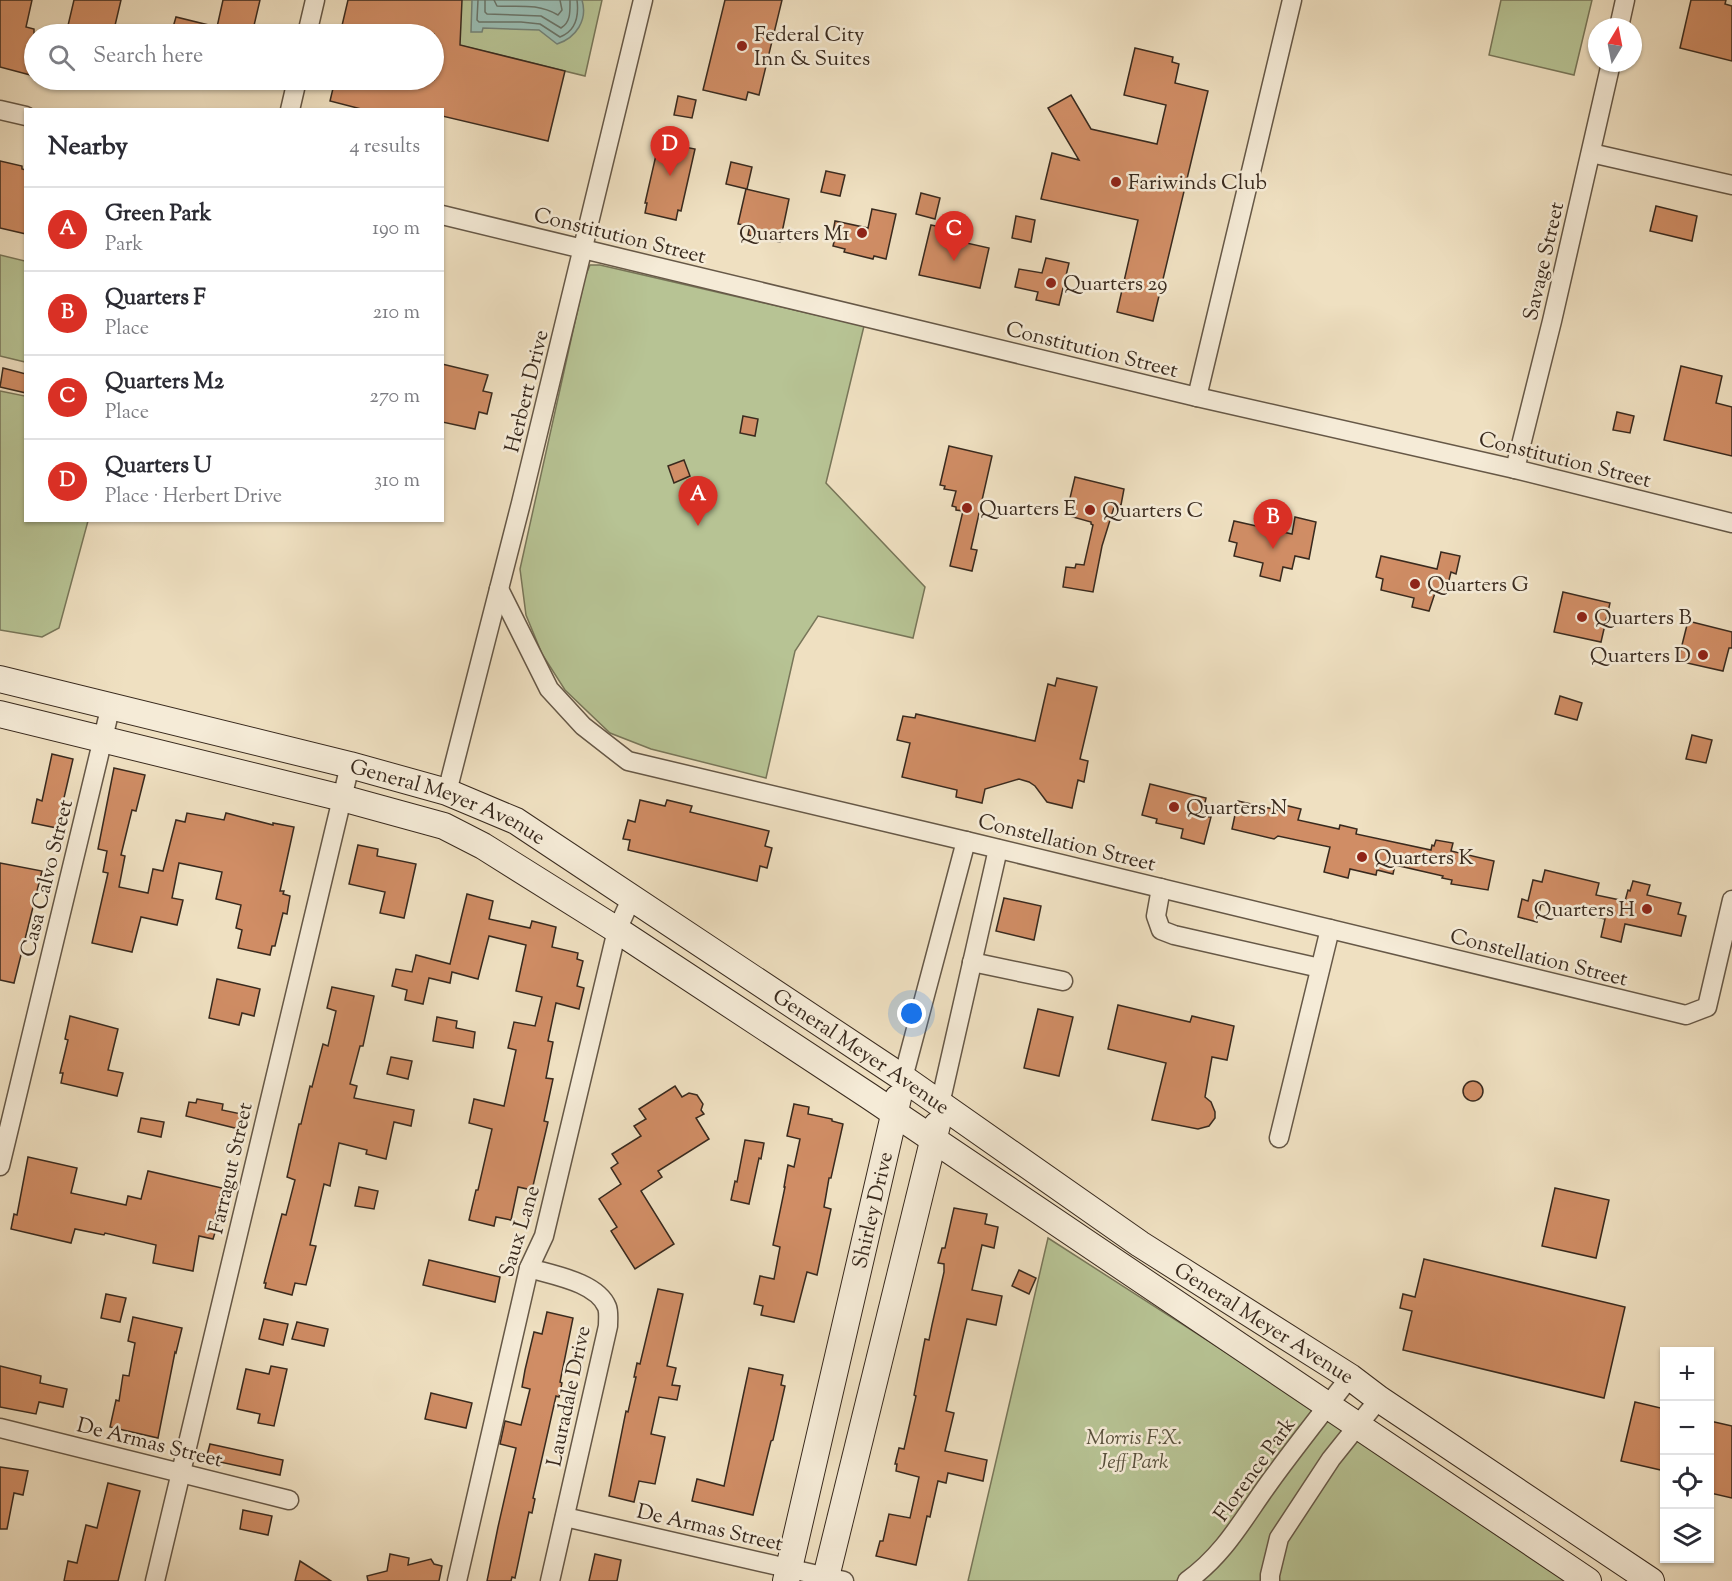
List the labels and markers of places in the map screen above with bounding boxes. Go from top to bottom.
place label: Federal City Inn & Suites [754,21,870,75]
marker: Federal City Inn & Suites [735,39,749,53]
pin: D [650,126,690,176]
place label: Fariwinds Club [1128,169,1267,199]
marker: Fariwinds Club [1109,175,1123,189]
pin: C [934,212,974,261]
place label: Quarters M1 [739,220,850,250]
marker: Quarters M1 [855,226,869,240]
place label: Quarters 29 [1063,270,1168,300]
marker: Quarters 29 [1044,276,1058,290]
pin: A [678,476,718,526]
place label: Quarters E [979,495,1077,525]
place label: Quarters C [1102,497,1204,527]
pin: B [1254,500,1292,549]
marker: Quarters E [960,501,974,515]
marker: Quarters C [1083,503,1097,517]
place label: Quarters G [1427,571,1529,601]
marker: Quarters G [1408,577,1422,591]
place label: Quarters B [1594,604,1692,634]
marker: Quarters B [1575,610,1589,624]
place label: Quarters D [1590,642,1691,672]
marker: Quarters D [1696,648,1710,662]
place label: Quarters N [1186,794,1288,824]
marker: Quarters N [1167,800,1181,814]
place label: Quarters K [1374,844,1474,874]
marker: Quarters K [1355,850,1369,864]
place label: Quarters H [1534,896,1635,926]
marker: Quarters H [1640,902,1654,916]

